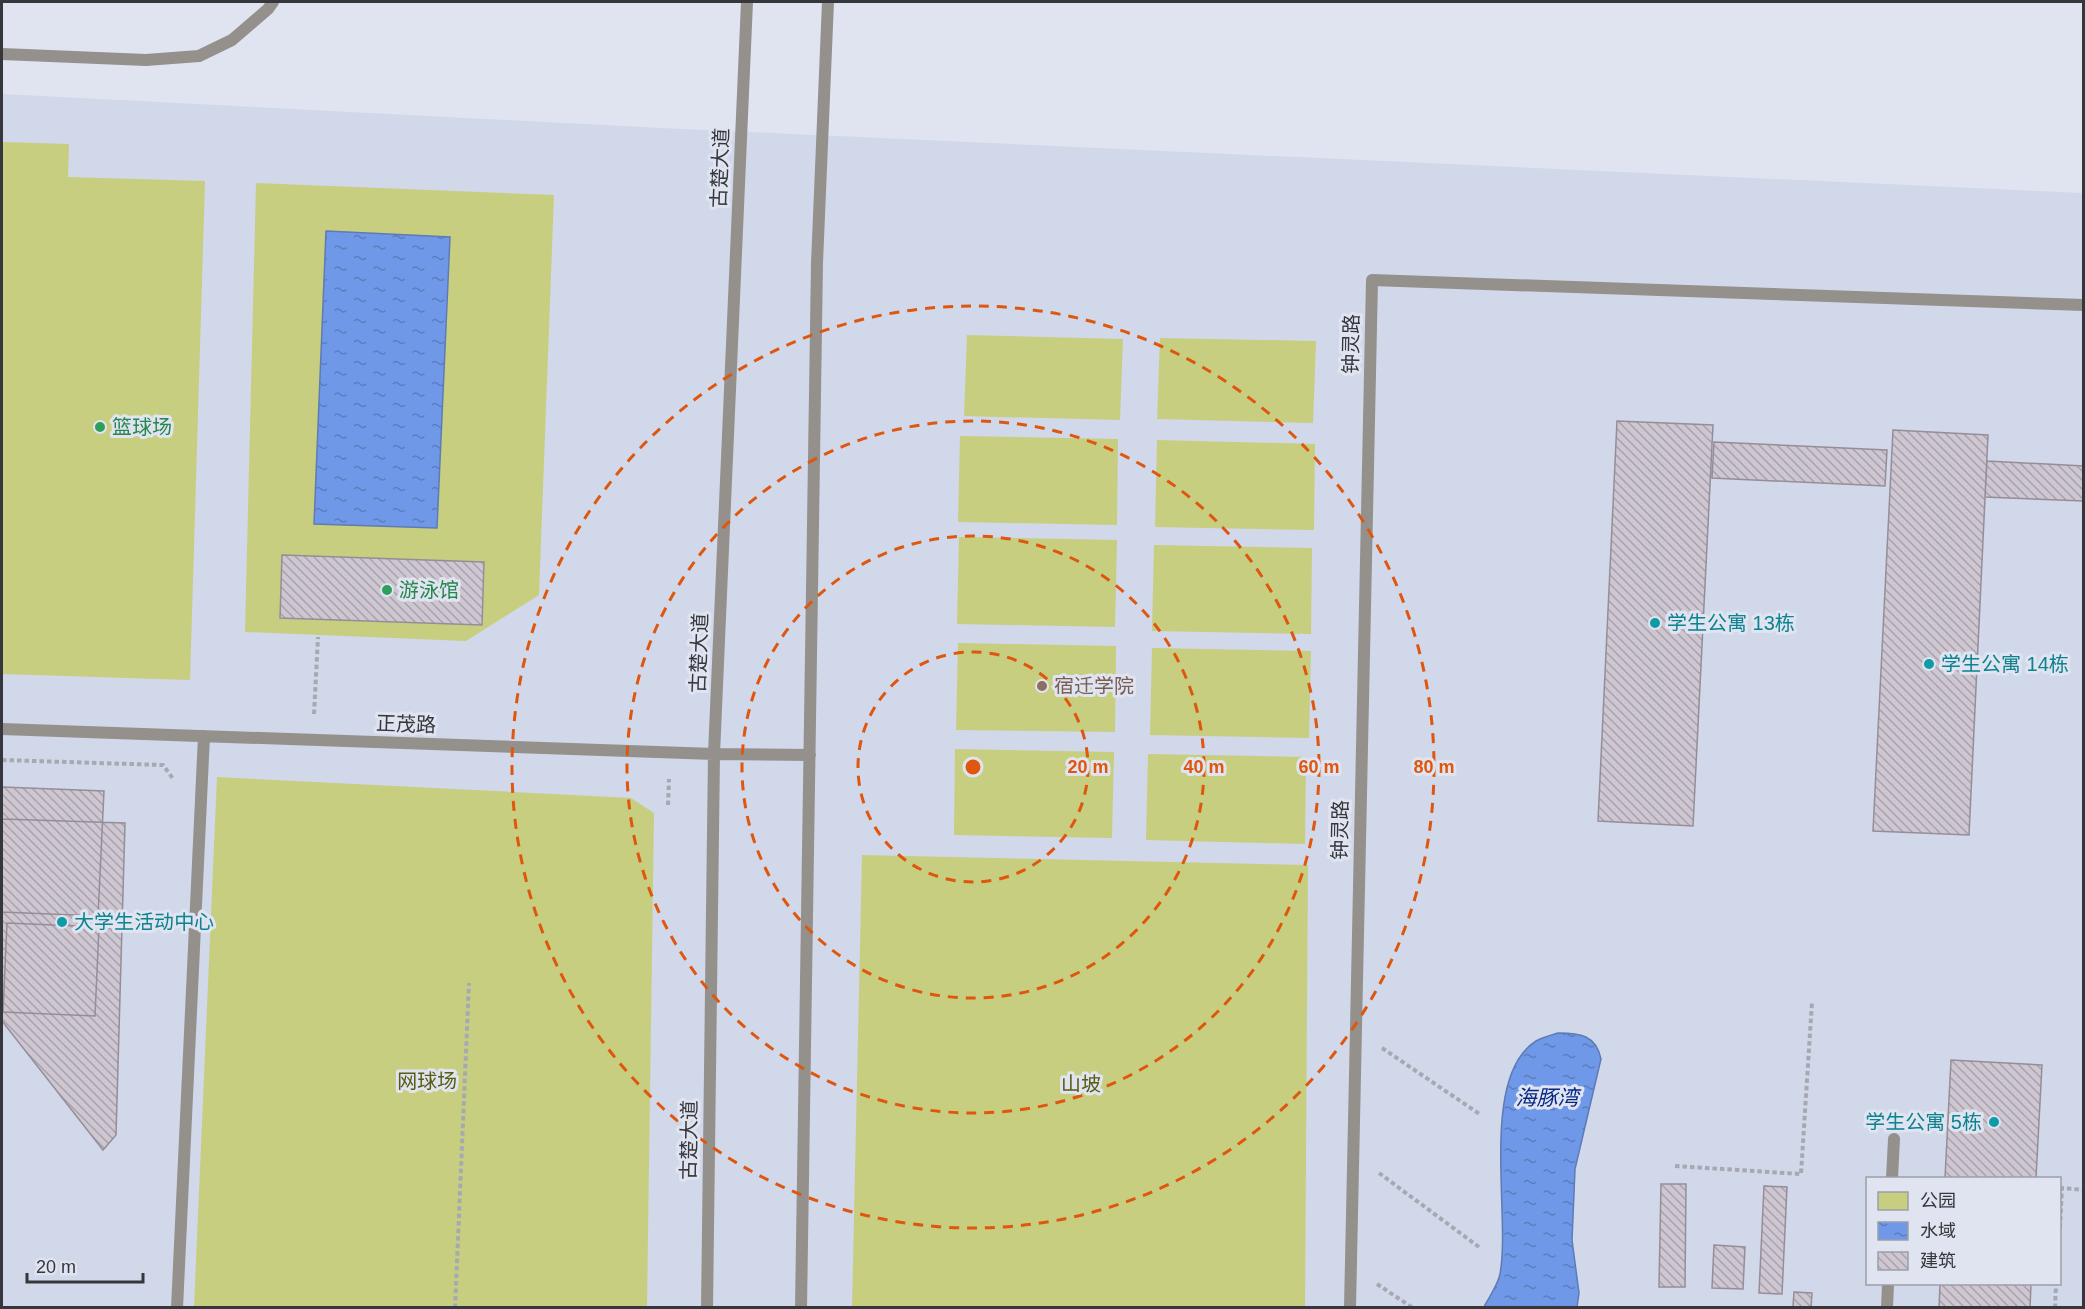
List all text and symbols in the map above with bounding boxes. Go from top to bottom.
street label: 古楚大道 [708,128,732,208]
street label: 钟灵路 [1339,314,1363,374]
place label: 篮球场 [112,416,172,438]
marker: 篮球场 [93,420,107,434]
place label: 游泳馆 [399,579,459,601]
marker: 游泳馆 [380,583,394,597]
place label: 学生公寓 13栋 [1667,612,1795,634]
street label: 古楚大道 [687,613,711,693]
marker: 学生公寓 13栋 [1648,616,1662,630]
place label: 学生公寓 14栋 [1941,653,2069,675]
marker: 学生公寓 14栋 [1922,657,1936,671]
place label: 宿迁学院 [1054,675,1134,697]
marker: 宿迁学院 [1035,679,1049,693]
street label: 正茂路 [376,712,436,736]
centre of rings [963,757,983,777]
text: 20 m [1067,757,1109,777]
text: 40 m [1183,757,1225,777]
text: 60 m [1298,757,1340,777]
text: 80 m [1413,757,1455,777]
street label: 钟灵路 [1328,800,1352,860]
place label: 大学生活动中心 [74,911,214,933]
marker: 大学生活动中心 [55,915,69,929]
park label: 网球场 [397,1070,457,1092]
park label: 山坡 [1061,1073,1101,1095]
water label: 海豚湾 [1516,1086,1581,1109]
street label: 古楚大道 [677,1100,701,1180]
place label: 学生公寓 5栋 [1865,1111,1982,1133]
marker: 学生公寓 5栋 [1987,1115,2001,1129]
legend [1866,1177,2061,1285]
text: 公园 [1920,1191,1956,1211]
text: 水域 [1920,1221,1956,1241]
scale bar [27,1246,142,1284]
text: 建筑 [1920,1251,1956,1271]
text: 20 m [36,1257,76,1277]

